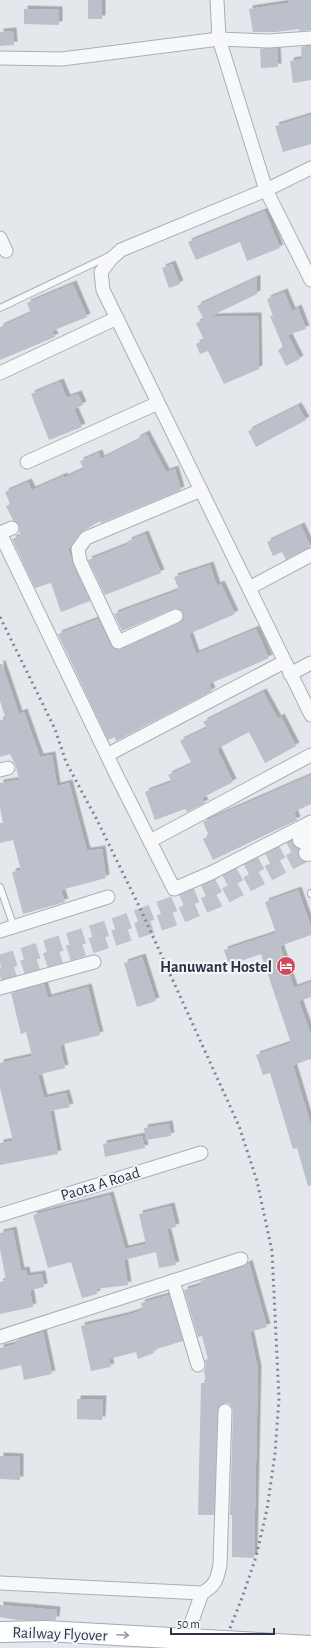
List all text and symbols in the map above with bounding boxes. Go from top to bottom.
hotel icon: Hanuwant Hostel [275,955,297,977]
place label: Hanuwant Hostel [160,959,272,975]
street label: Paota A Road [59,1164,142,1204]
scale bar [171,1610,274,1636]
text: 50 m [177,1618,200,1630]
street label: Railway Flyover [12,1624,109,1645]
one-way arrow [116,1632,129,1639]

